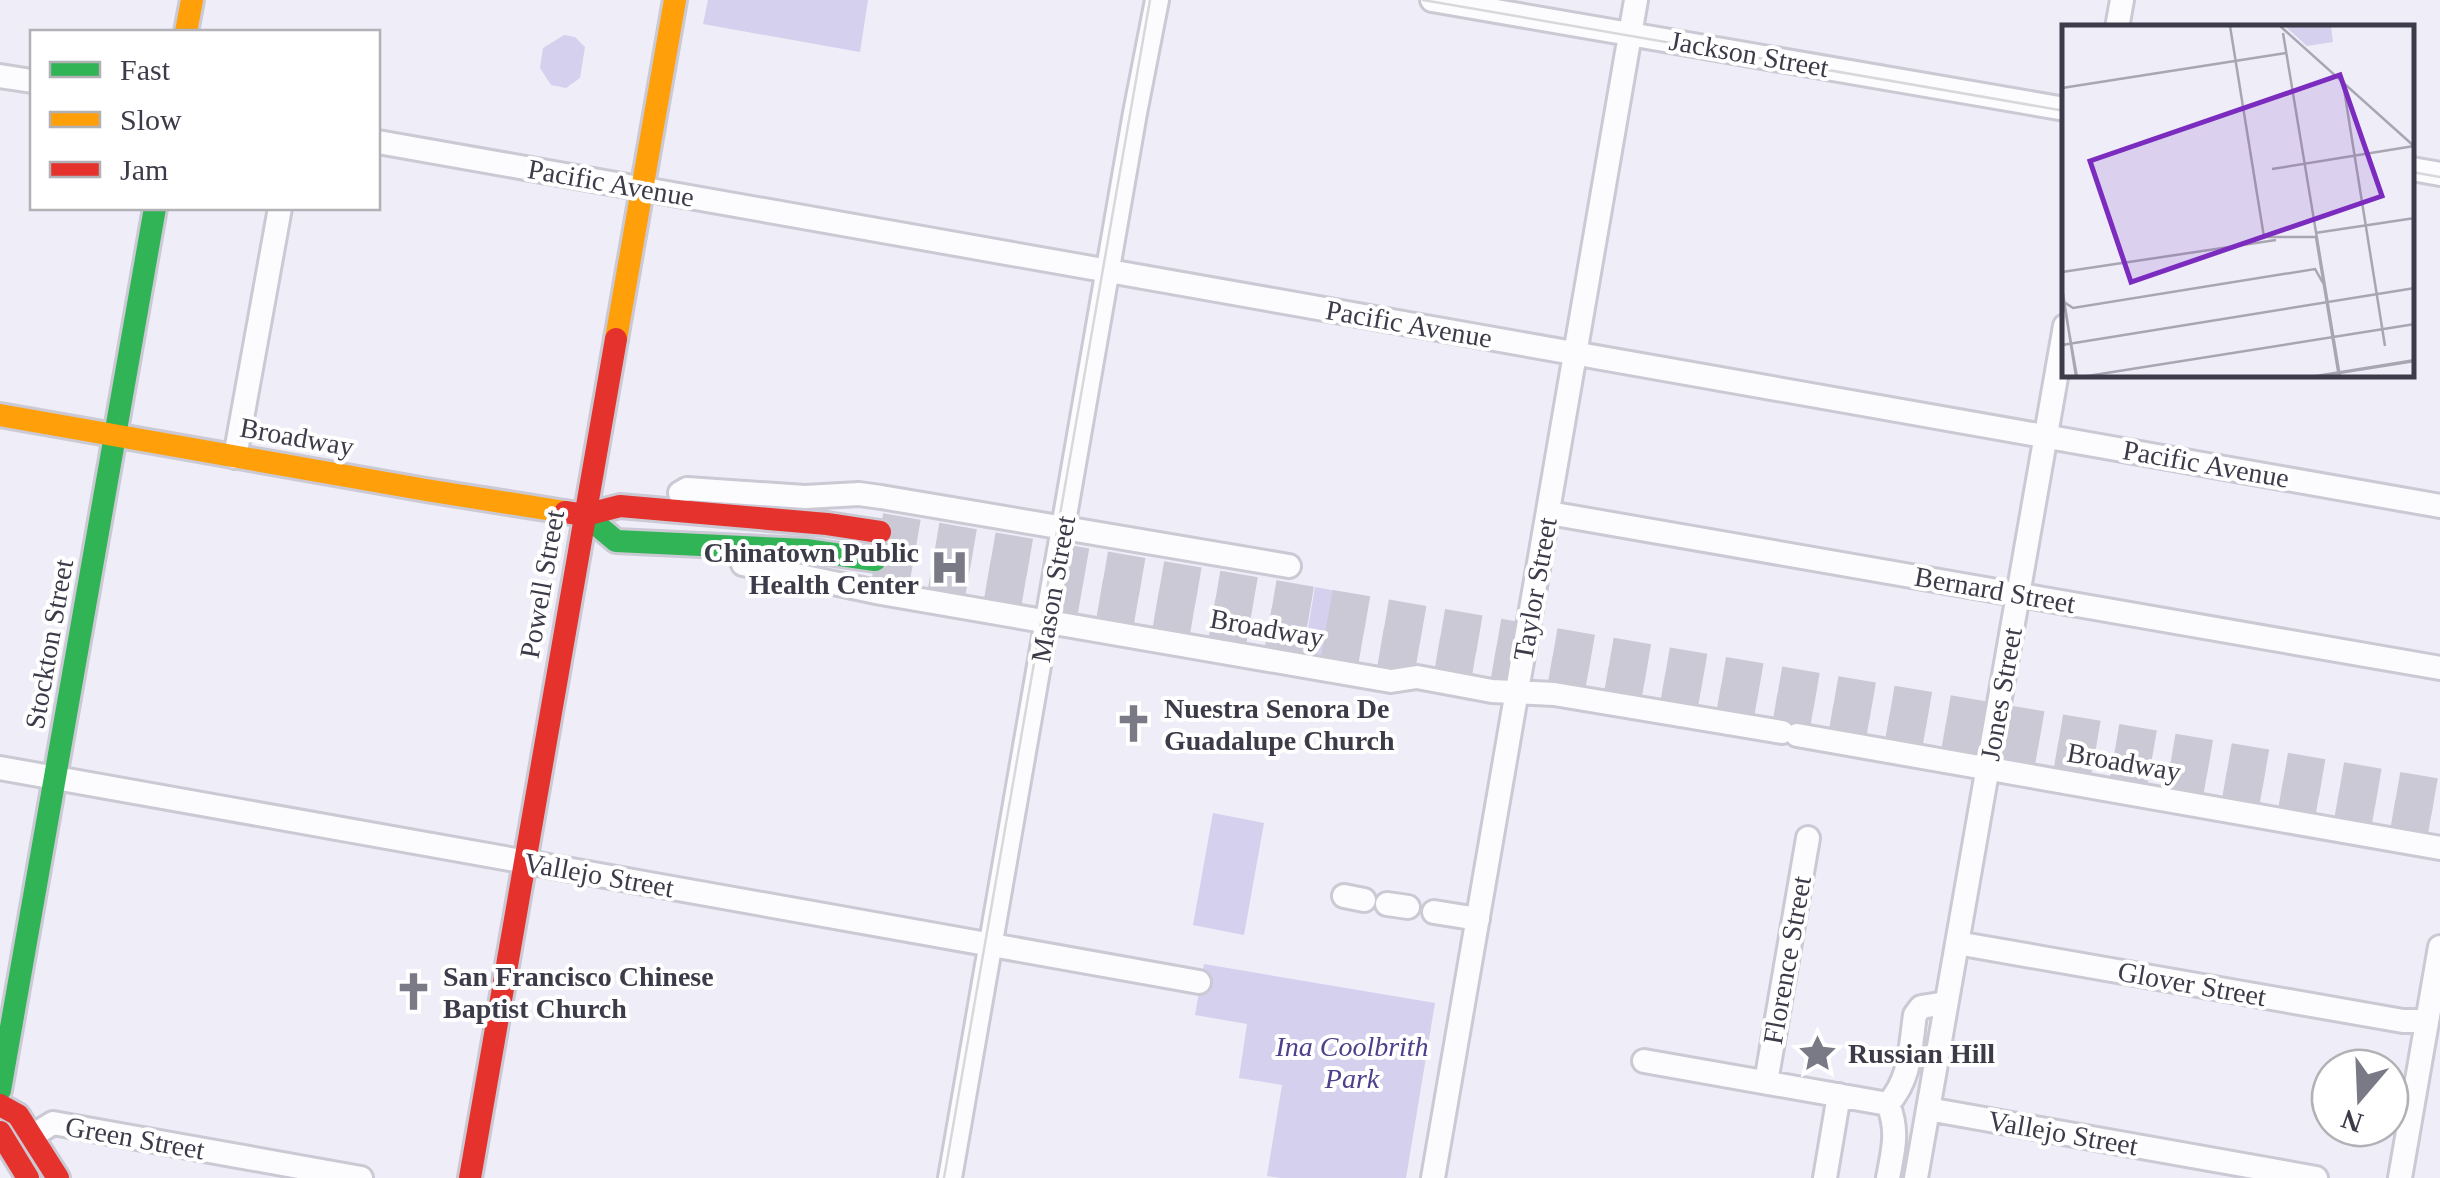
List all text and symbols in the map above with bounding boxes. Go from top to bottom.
street label: Jackson Street [1667,25,1831,83]
inset map [2062,25,2415,378]
legend [30,30,380,210]
text: Fast [120,53,171,86]
text: Slow [120,103,182,136]
text: Jam [120,153,168,186]
street label: Pacific Avenue [525,153,697,213]
street label: Pacific Avenue [1323,294,1495,354]
street label: Broadway [238,412,356,462]
street label: Pacific Avenue [2120,434,2292,494]
street label: Powell Street [514,507,570,661]
street label: Mason Street [1025,513,1081,665]
street label: Taylor Street [1507,515,1563,663]
place label: Chinatown Public Health Center [704,537,919,600]
hospital icon: Chinatown Public Health Center [928,547,970,589]
street label: Stockton Street [19,556,79,731]
street label: Bernard Street [1912,561,2078,619]
street label: Broadway [1208,603,1326,653]
street label: Jones Street [1974,625,2028,763]
place label: Nuestra Senora De Guadalupe Church [1164,693,1395,756]
church icon: Nuestra Senora De Guadalupe Church [1113,703,1155,745]
street label: Broadway [2065,737,2183,787]
street label: Vallejo Street [522,847,677,903]
street label: Florence Street [1757,873,1817,1047]
street label: Glover Street [2115,956,2269,1012]
place label: San Francisco Chinese Baptist Church [443,961,714,1024]
church icon: San Francisco Chinese Baptist Church [392,971,434,1013]
park label: Ina Coolbrith Park [1274,1031,1429,1094]
place icon: Russian Hill [1797,1032,1839,1074]
place label: Russian Hill [1848,1038,1995,1069]
north arrow [2310,1048,2410,1148]
text: N [2337,1103,2367,1139]
street label: Vallejo Street [1986,1105,2141,1161]
street label: Green Street [63,1111,207,1166]

